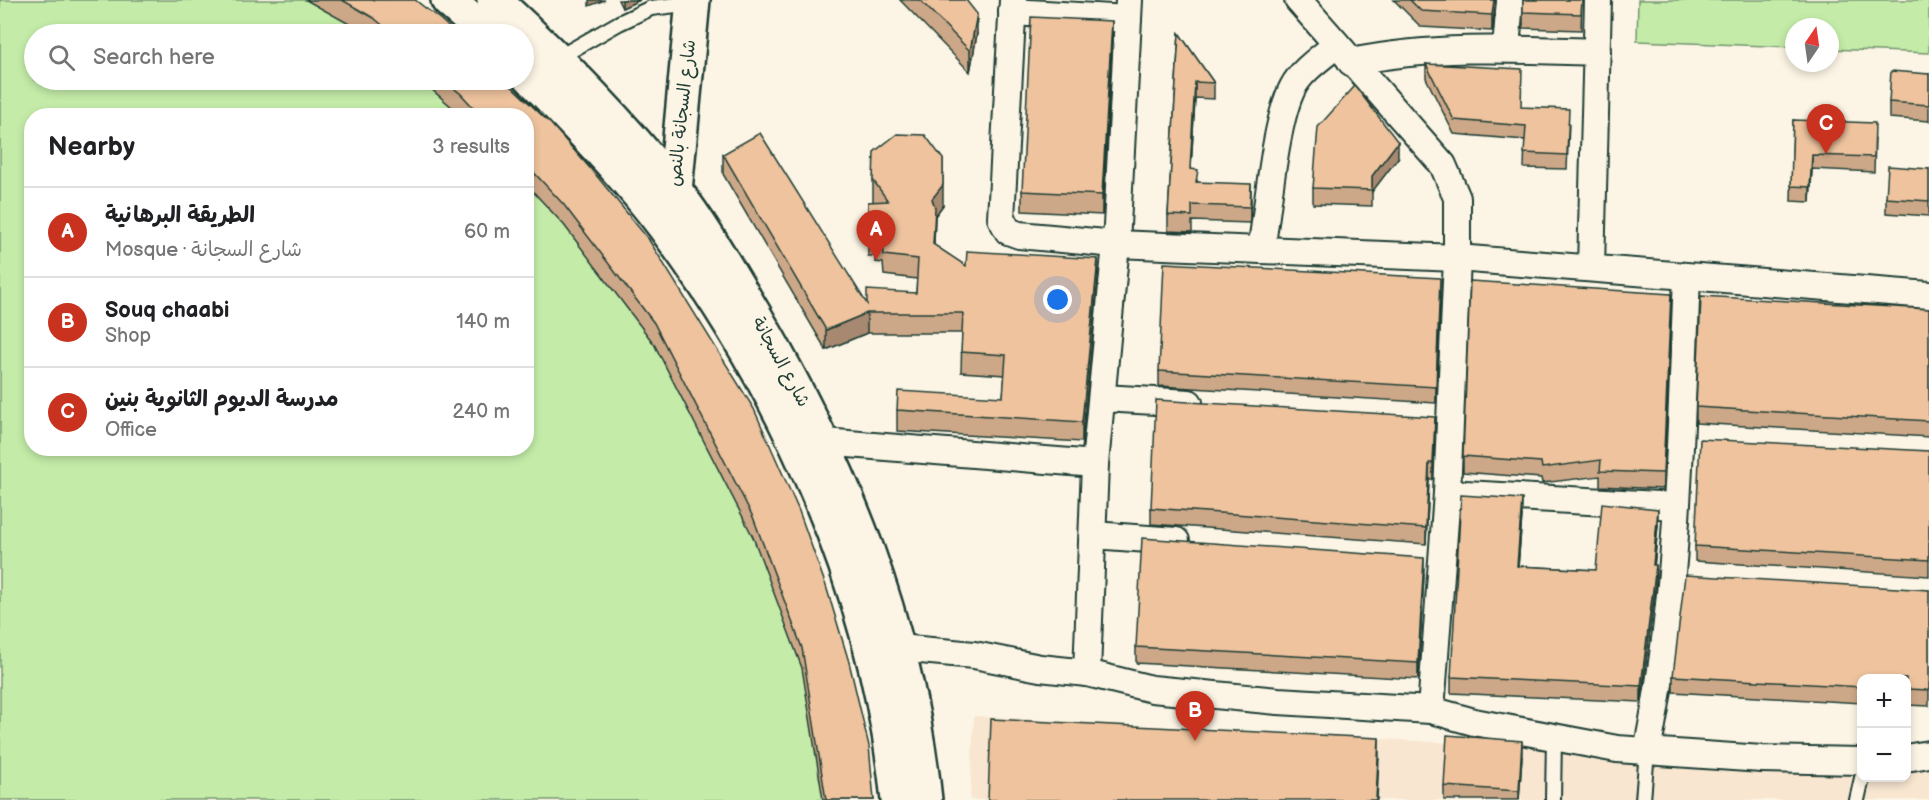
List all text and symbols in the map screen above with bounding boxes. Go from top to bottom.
north arrow [1785,18,1839,72]
search box [24,24,534,90]
street label: شارع السجانة بالنص [664,38,701,188]
icon: search [45,41,78,74]
text: Search here [93,44,215,71]
pin: C [1806,104,1846,154]
text: Nearby [48,132,135,163]
text: 3 results [432,135,510,159]
text: الطريقة البرهانية [105,202,255,229]
pin: A [856,210,896,260]
text: A [61,220,74,244]
text: 60 m [464,220,510,244]
text: Mosque · شارع السجانة [105,238,302,262]
your location [1043,285,1072,314]
text: Souq chaabi [105,297,229,324]
text: B [60,310,75,334]
text: 140 m [456,310,510,334]
street label: شارع السجانة [747,313,814,411]
text: Shop [105,324,151,348]
text: مدرسة الديوم الثانوية بنين [105,386,339,413]
text: C [60,400,75,424]
text: 240 m [453,400,510,424]
text: Office [105,418,157,442]
map controls [1857,674,1911,782]
button: + [1857,674,1911,728]
pin: B [1176,692,1214,741]
button: − [1857,728,1911,782]

